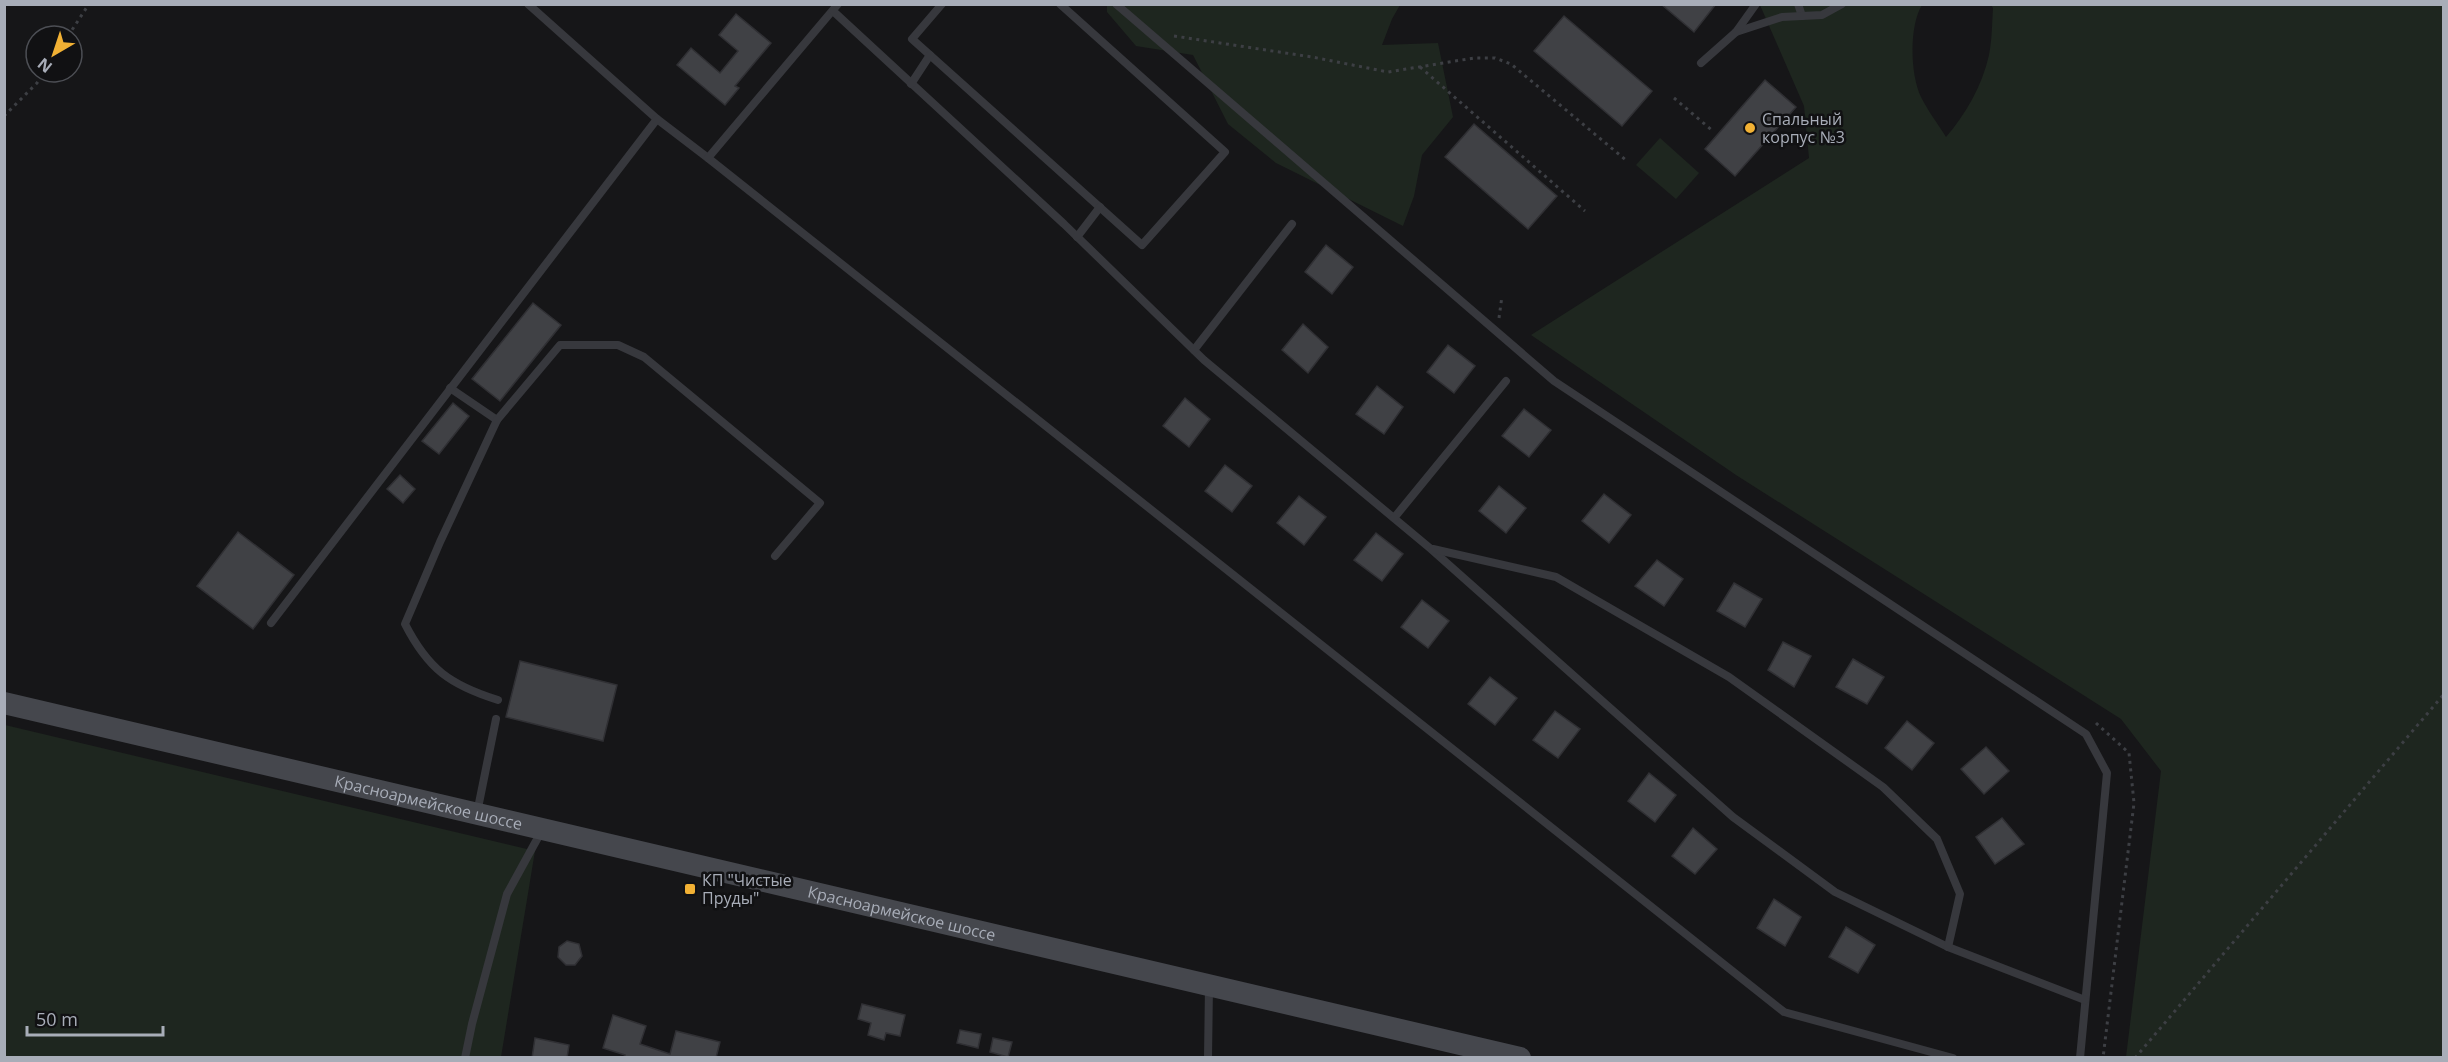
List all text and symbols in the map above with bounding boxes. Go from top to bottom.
north arrow [24,24,84,84]
text: N [33,53,57,78]
place label: Спальный корпус №3 [1762,108,1845,148]
marker: Спальный корпус №3 [1743,121,1757,135]
street label: Красноармейское шоссе [332,770,525,835]
place label: КП "Чистые Пруды" [702,869,792,909]
street label: Красноармейское шоссе [806,881,998,946]
marker: КП "Чистые Пруды" [683,882,697,896]
scale bar [27,999,164,1037]
text: 50 m [36,1007,78,1031]

